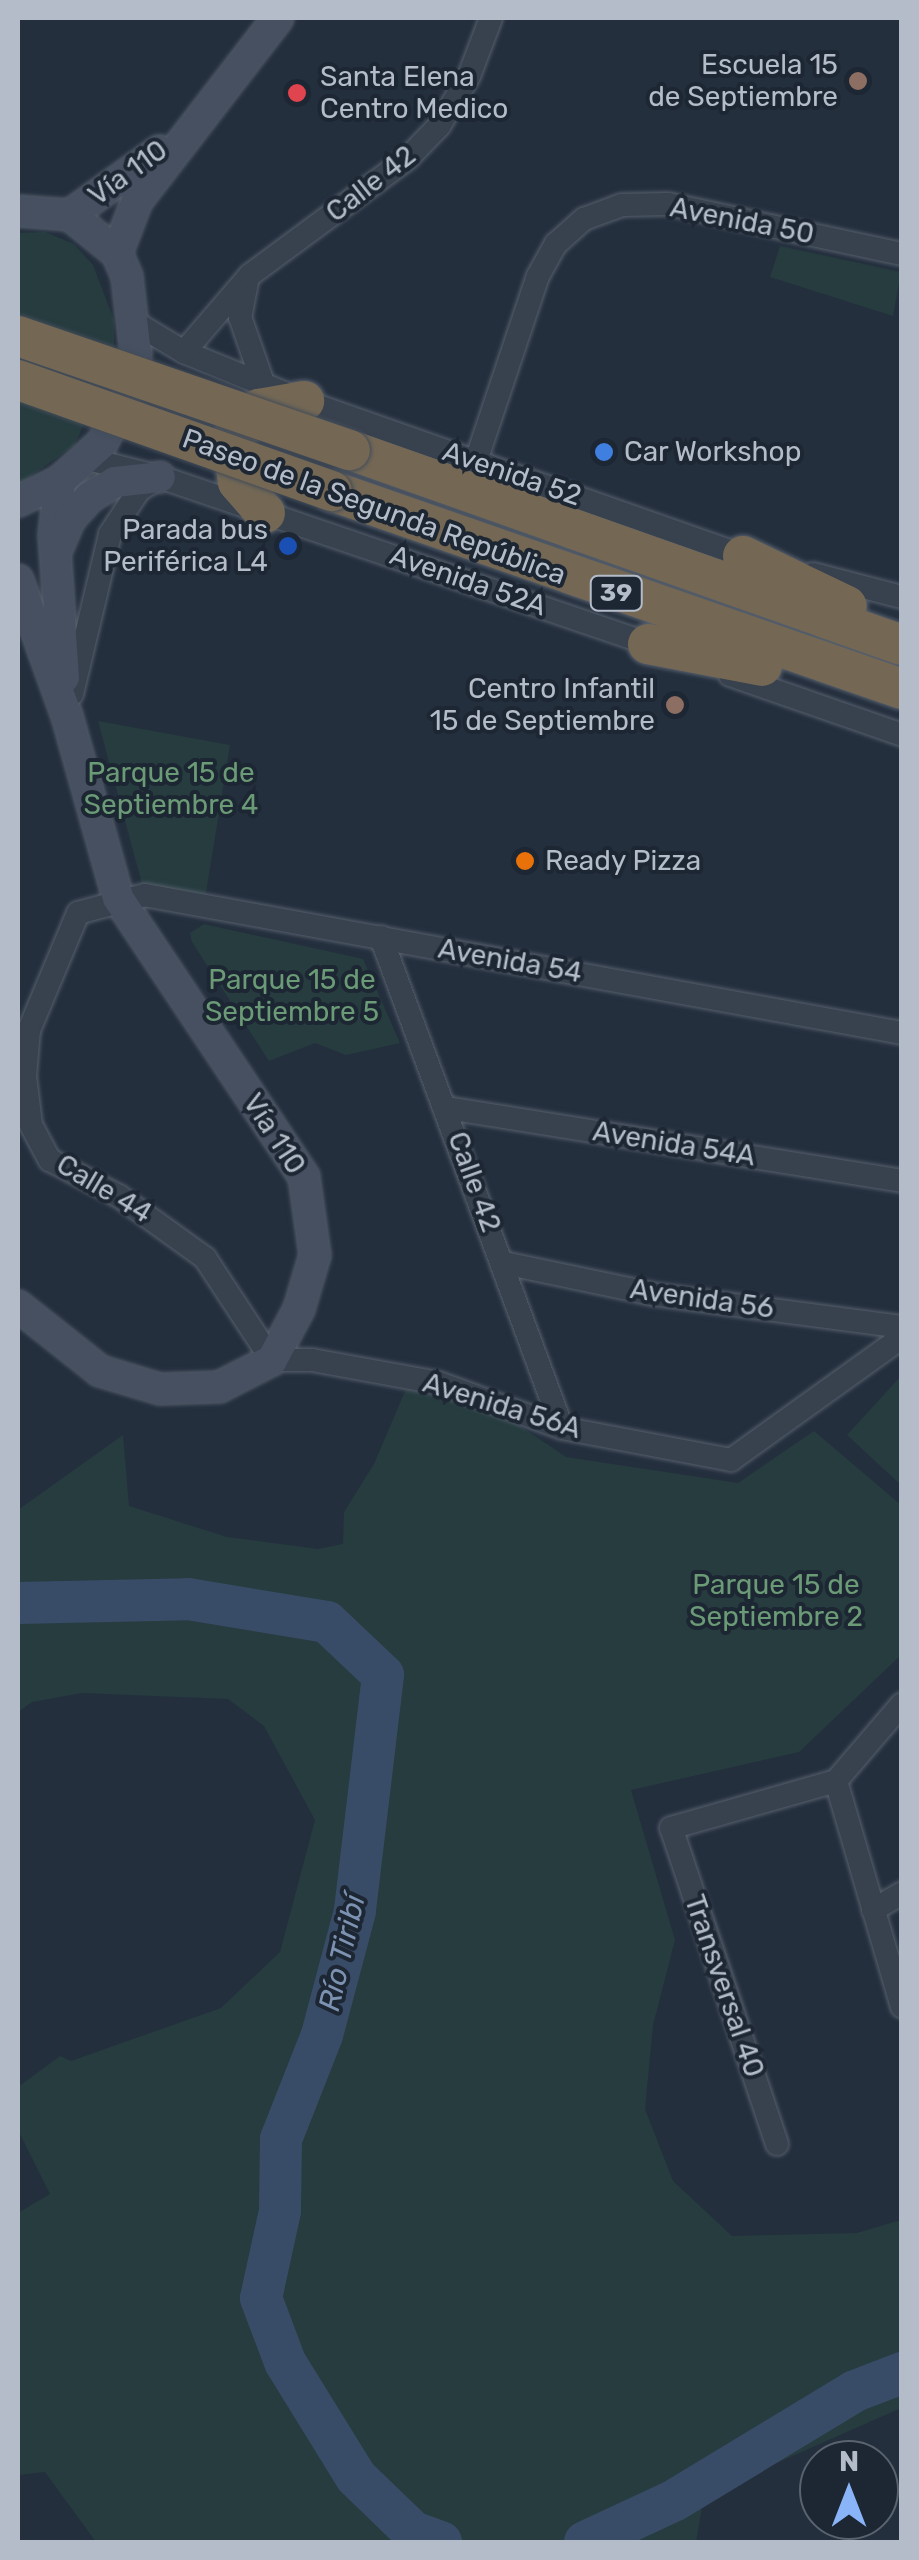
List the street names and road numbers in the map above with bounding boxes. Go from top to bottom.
street label: Vía 110 [82,133,174,213]
street label: Calle 42 [320,139,422,229]
street label: Avenida 50 [667,191,817,251]
street label: Paseo de la Segunda República [178,422,570,592]
street label: Avenida 52 [438,435,586,513]
street label: Avenida 52A [385,539,551,623]
road number: 39 [588,573,644,613]
street label: Avenida 54 [436,932,584,990]
street label: Vía 110 [236,1087,312,1181]
street label: Avenida 54A [590,1115,758,1173]
street label: Calle 42 [440,1127,508,1237]
street label: Calle 44 [50,1148,158,1230]
street label: Avenida 56 [628,1272,776,1326]
street label: Avenida 56A [419,1366,585,1446]
street label: Transversal 40 [677,1891,771,2081]

